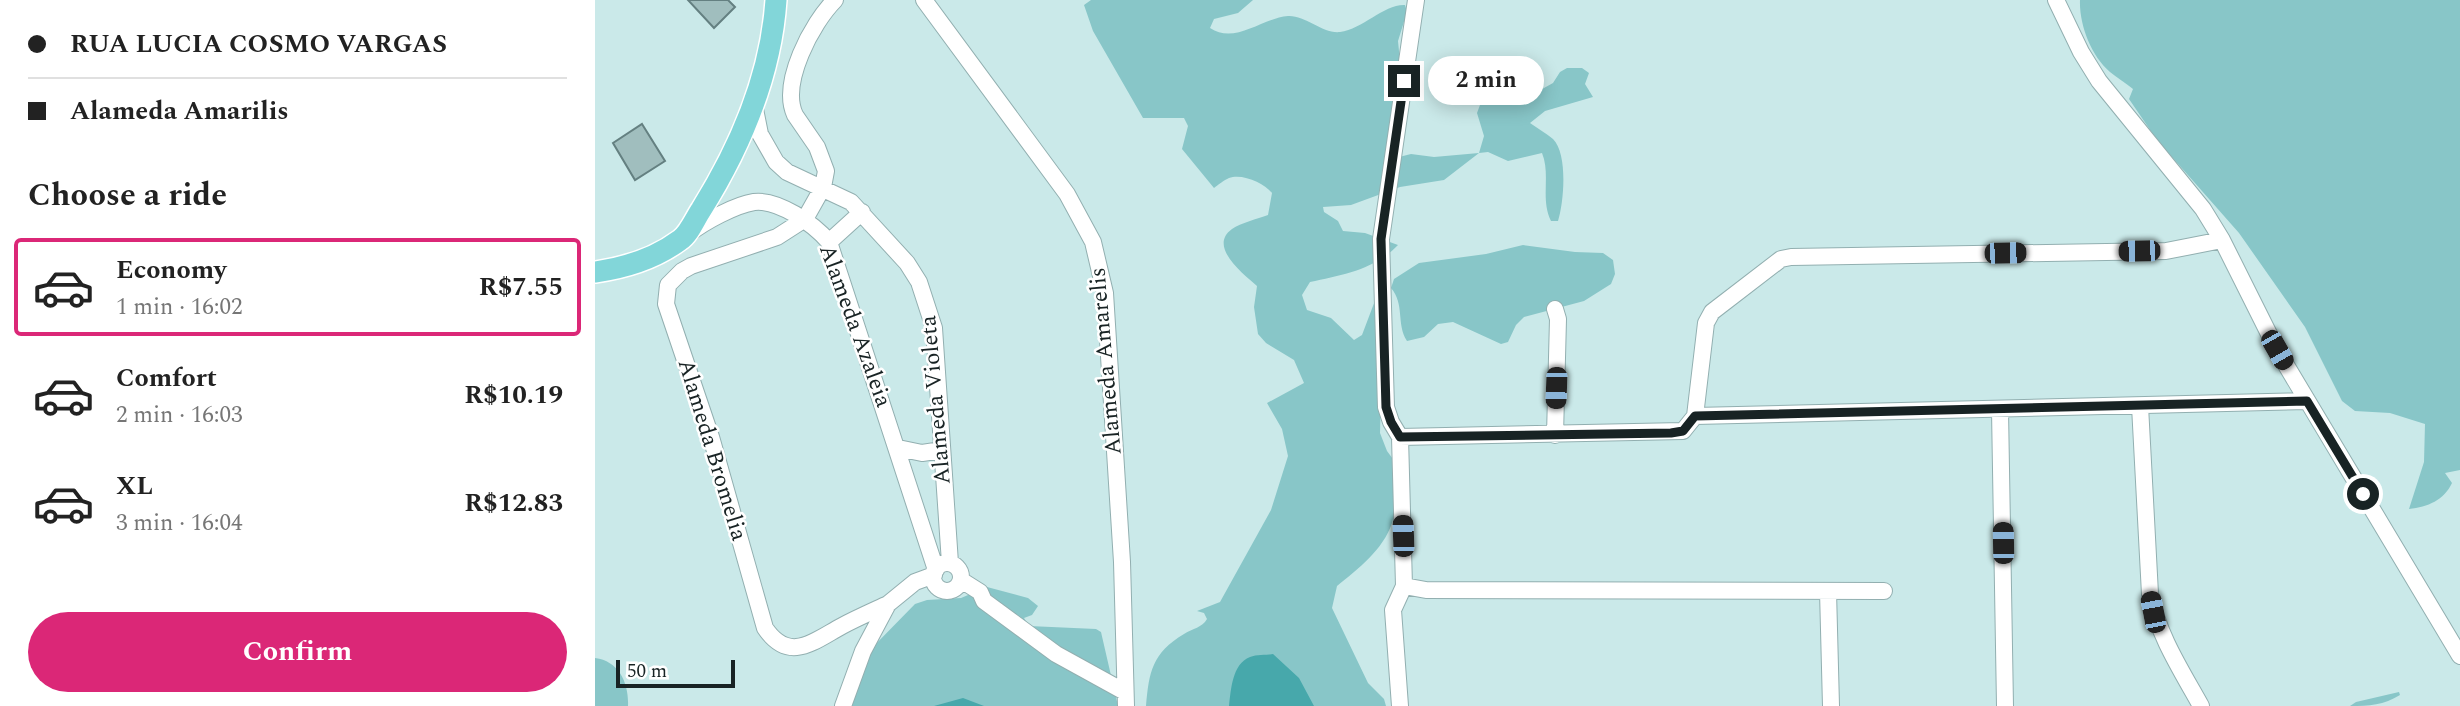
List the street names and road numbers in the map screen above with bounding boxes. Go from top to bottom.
street label: Alameda Azaleia [809,240,901,412]
street label: Alameda Amarelis [1080,266,1132,456]
street label: Alameda Violeta [911,314,961,486]
street label: Alameda Bromelia [668,355,756,545]

